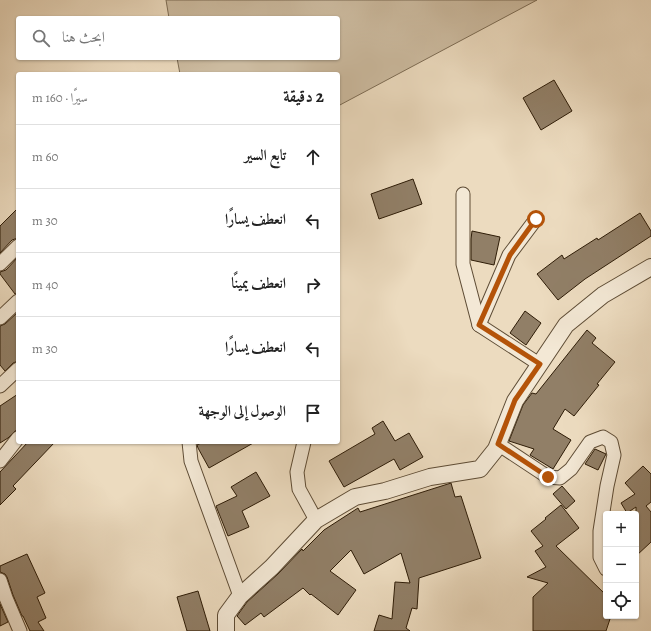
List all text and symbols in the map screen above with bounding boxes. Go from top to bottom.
search box [16,16,340,60]
icon: search [30,27,52,49]
text: ابحث هنا [62,27,105,47]
text: 2 دقيقة [283,85,324,108]
text: سيرًا · 160 m [32,89,88,106]
text: تابع السير [244,145,286,165]
icon: ahead [302,146,324,168]
text: 60 m [32,148,58,165]
text: انعطف يسارًا [225,209,286,229]
icon: left [302,210,324,232]
route start [527,210,545,228]
text: 30 m [32,212,58,229]
text: انعطف يمينًا [231,273,286,293]
icon: right [302,274,324,296]
text: 40 m [32,276,58,293]
text: انعطف يسارًا [225,337,286,357]
icon: left [302,338,324,360]
text: 30 m [32,340,58,357]
text: الوصول إلى الوجهة [199,401,286,421]
icon: arrive [302,402,324,424]
route end [539,468,557,486]
map controls [603,511,639,619]
button: + [603,511,639,547]
button: − [603,547,639,583]
button: locate [603,583,639,619]

